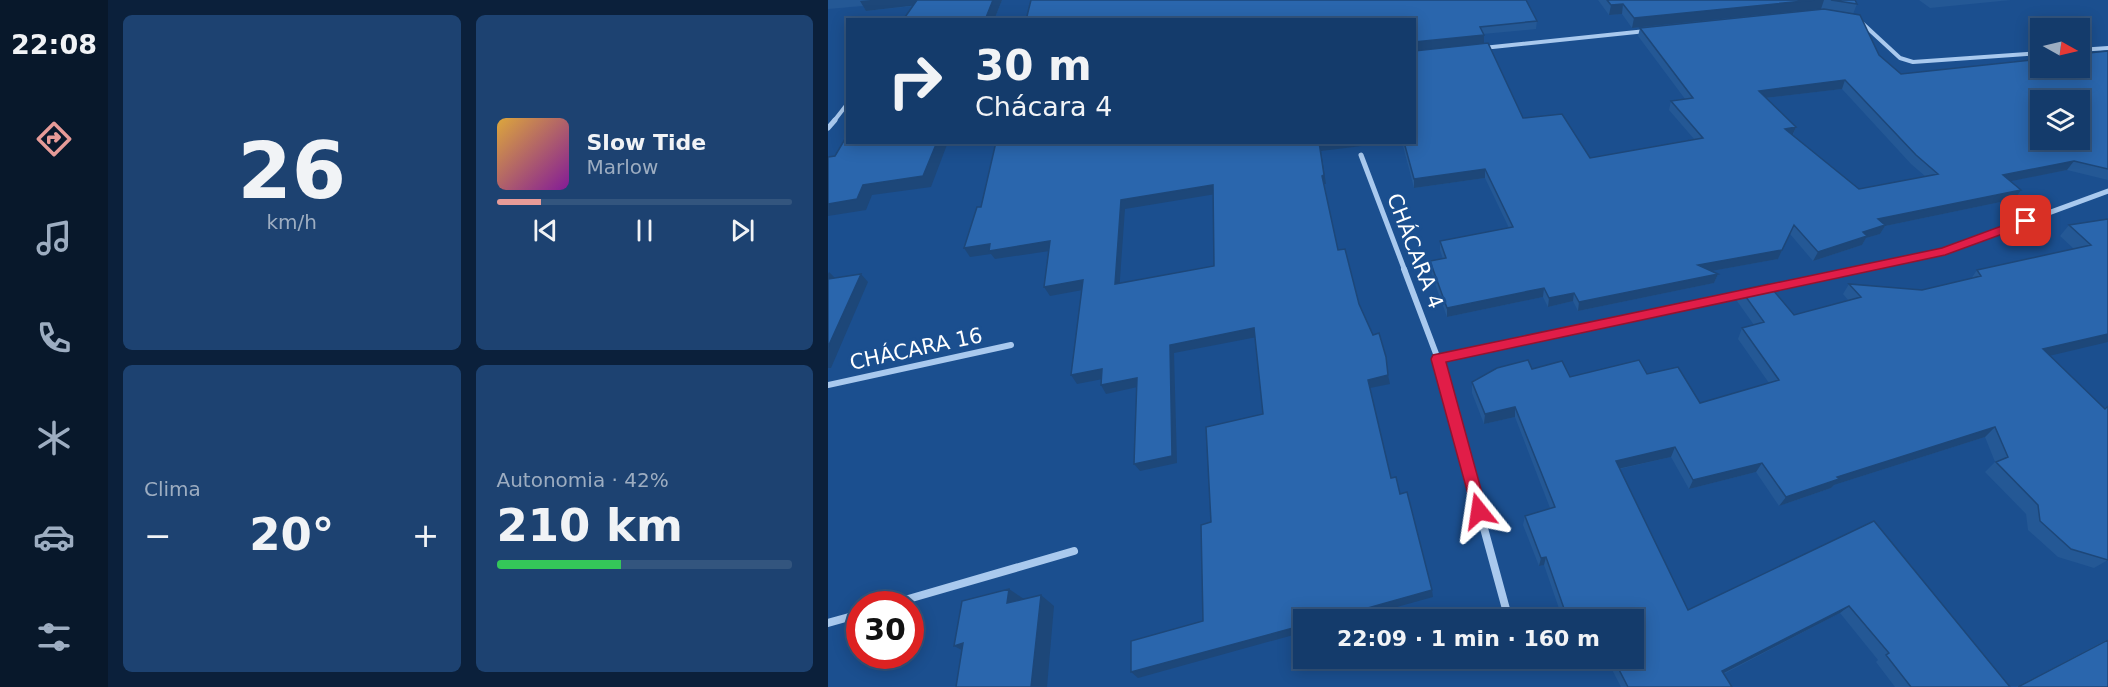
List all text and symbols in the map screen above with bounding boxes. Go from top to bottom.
north arrow [2030,18,2090,78]
map controls [2030,18,2090,150]
text: 22:08 [11,29,97,60]
text: 30 m [975,41,1092,90]
icon: right [876,42,954,120]
button: layers [2030,90,2090,150]
text: Chácara 4 [975,91,1112,122]
icon: directions [33,118,75,160]
text: 26 [237,126,346,216]
text: Slow Tide [587,130,706,155]
text: Marlow [587,155,658,179]
street label: CHÁCARA 4 [1382,190,1449,312]
pin [2000,195,2051,246]
icon: arrive [2009,204,2042,237]
text: km/h [267,210,317,234]
icon: previous [529,214,562,247]
icon: pause [628,214,661,247]
icon: next [726,214,759,247]
icon: music [33,217,75,259]
icon: phone [33,317,75,359]
street label: CHÁCARA 16 [847,322,985,375]
icon: climate [33,417,75,459]
text: Autonomia · 42% [497,468,669,492]
text: Clima [144,477,201,501]
position arrow [1447,479,1511,543]
text: 210 km [497,499,683,552]
text: 20° [249,508,334,561]
icon: car [33,516,75,558]
text: − [144,516,172,555]
text: + [412,516,440,555]
speed limit sign: 30 [846,591,924,669]
icon: filters [33,616,75,658]
text: 22:09 · 1 min · 160 m [1337,626,1600,651]

